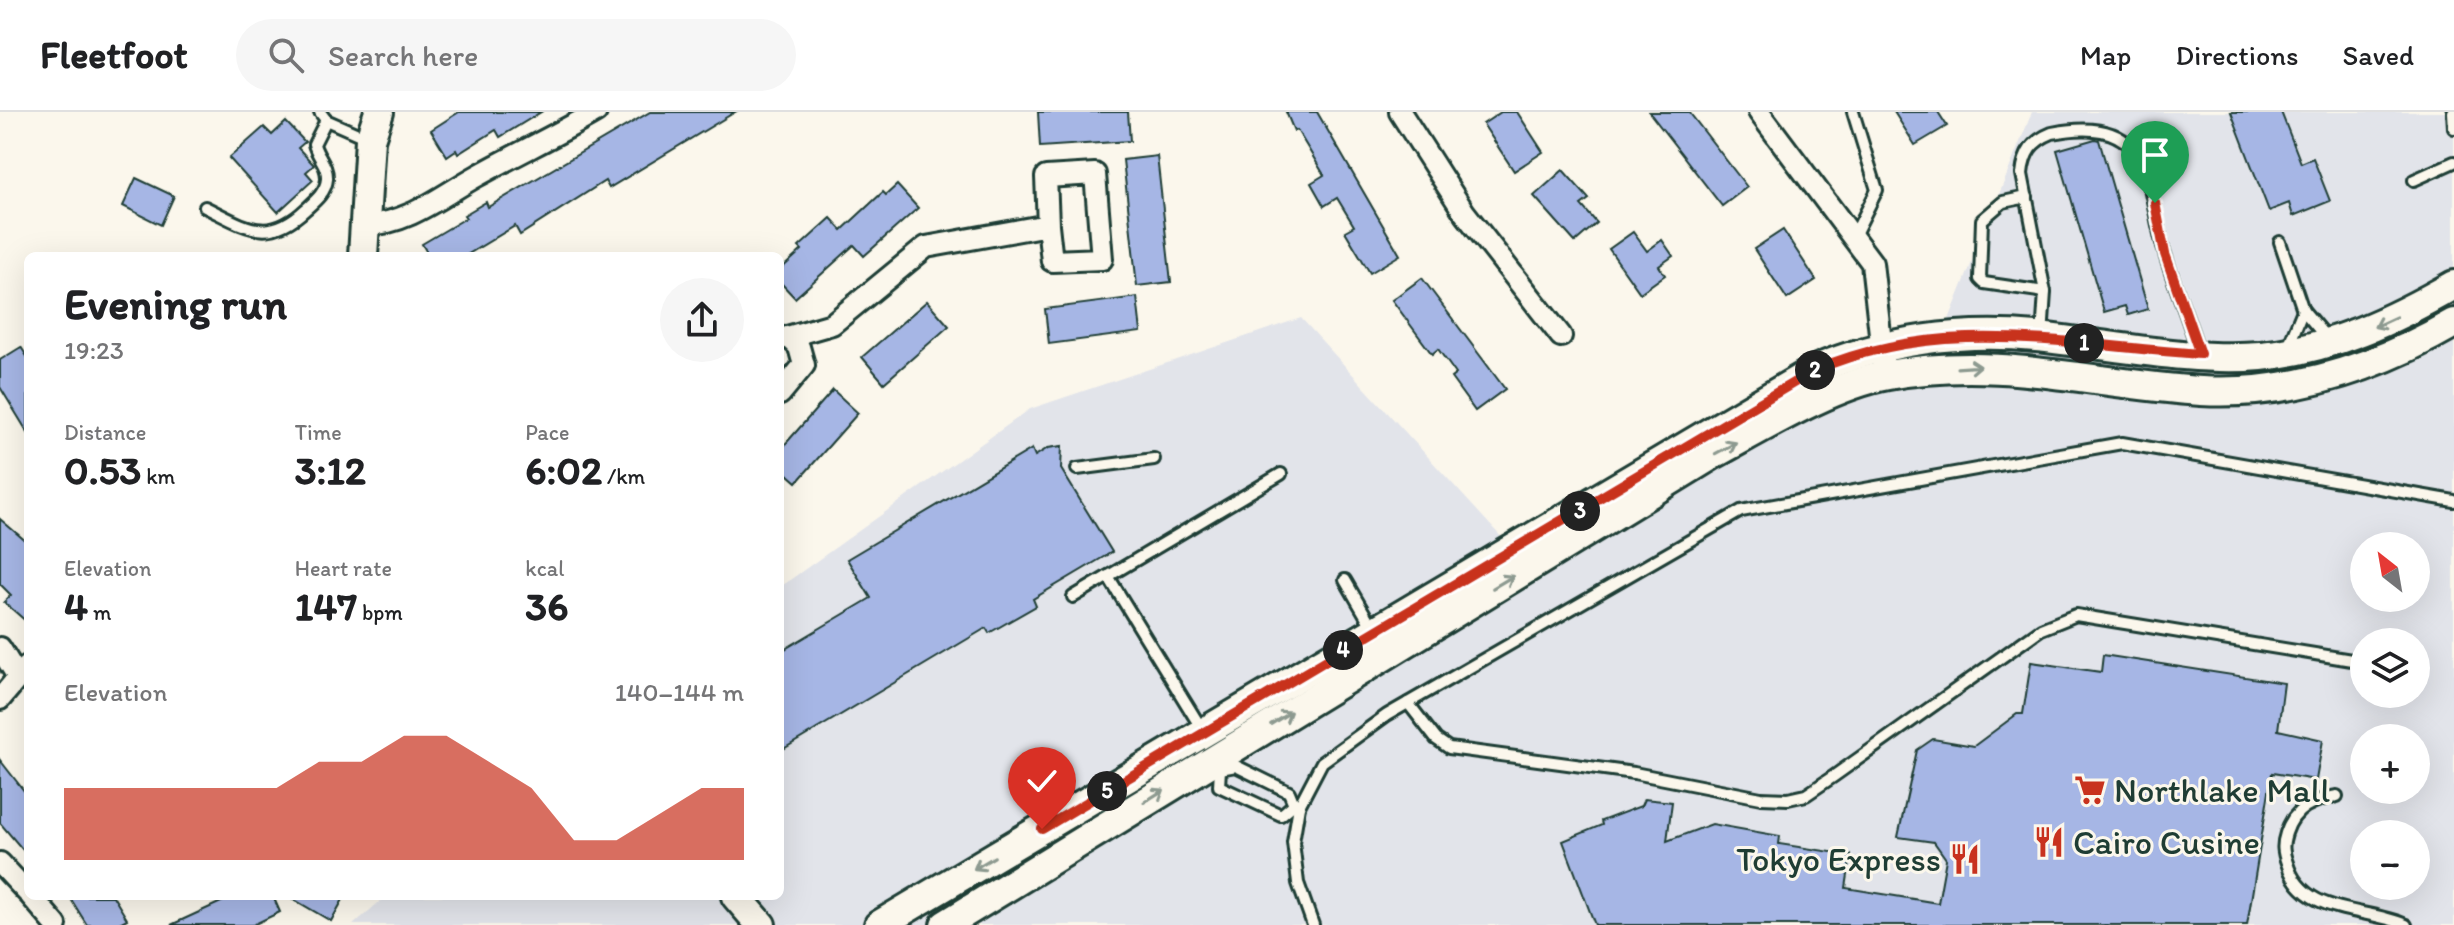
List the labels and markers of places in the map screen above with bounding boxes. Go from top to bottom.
pin [2121,121,2189,203]
pin: 1 [2064,323,2104,363]
pin: 2 [1795,350,1835,390]
pin: 3 [1560,491,1600,531]
pin: 4 [1323,630,1363,670]
pin [1008,747,1076,829]
place label: Northlake Mall [2114,770,2330,811]
pin: 5 [1087,771,1127,811]
supermarket icon: Northlake Mall [2073,773,2107,807]
place label: Cairo Cusine [2073,822,2260,863]
restaurant icon: Cairo Cusine [2032,825,2066,859]
place label: Tokyo Express [1736,839,1941,880]
restaurant icon: Tokyo Express [1948,842,1982,876]

